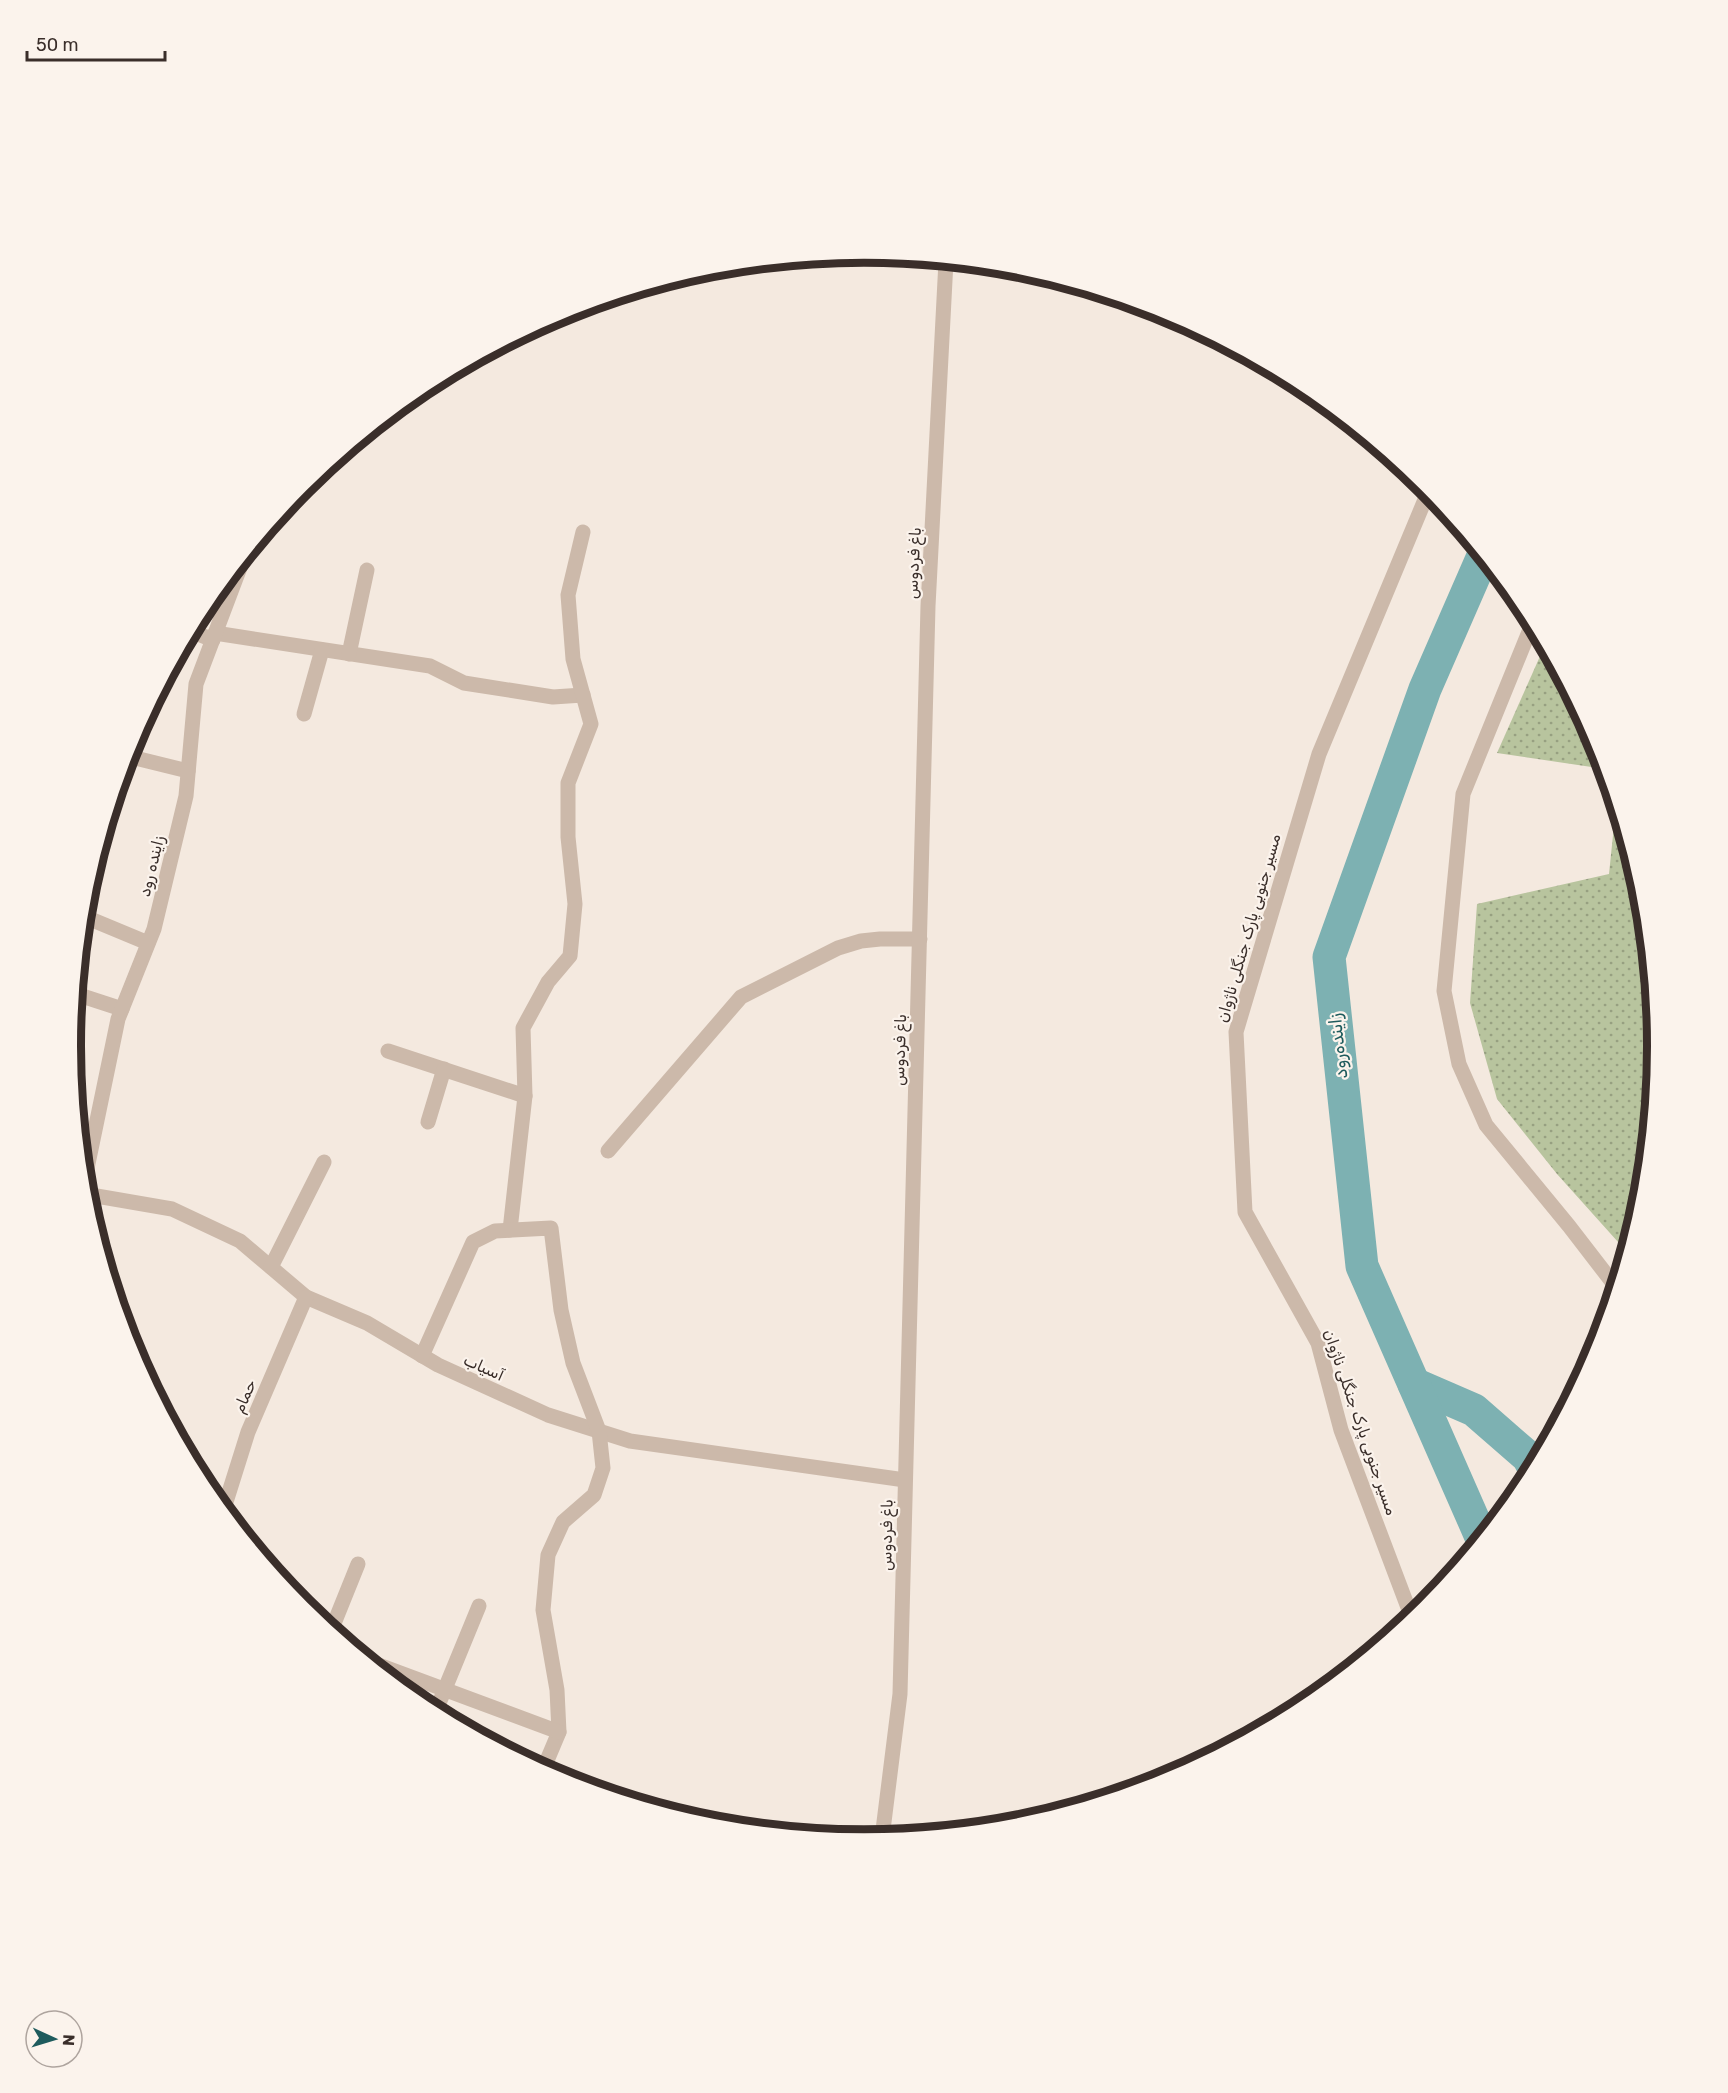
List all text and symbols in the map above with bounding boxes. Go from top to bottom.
scale bar [27,24,165,62]
text: 50 m [36,34,79,56]
street label: باغ فردوس [902,527,927,599]
street label: مسیر جنوبی پارک جنگلی ناژوان [1212,831,1286,1025]
street label: زاینده رود [135,833,169,899]
water label: زاینده‌رود [1324,1012,1352,1080]
street label: باغ فردوس [889,1014,912,1086]
street label: مسیر جنوبی پارک جنگلی ناژوان [1319,1327,1401,1518]
street label: آسیاب [461,1350,507,1385]
street label: حمام [229,1377,261,1416]
street label: باغ فردوس [876,1499,899,1571]
north arrow [24,2009,84,2069]
text: N [59,2034,78,2046]

